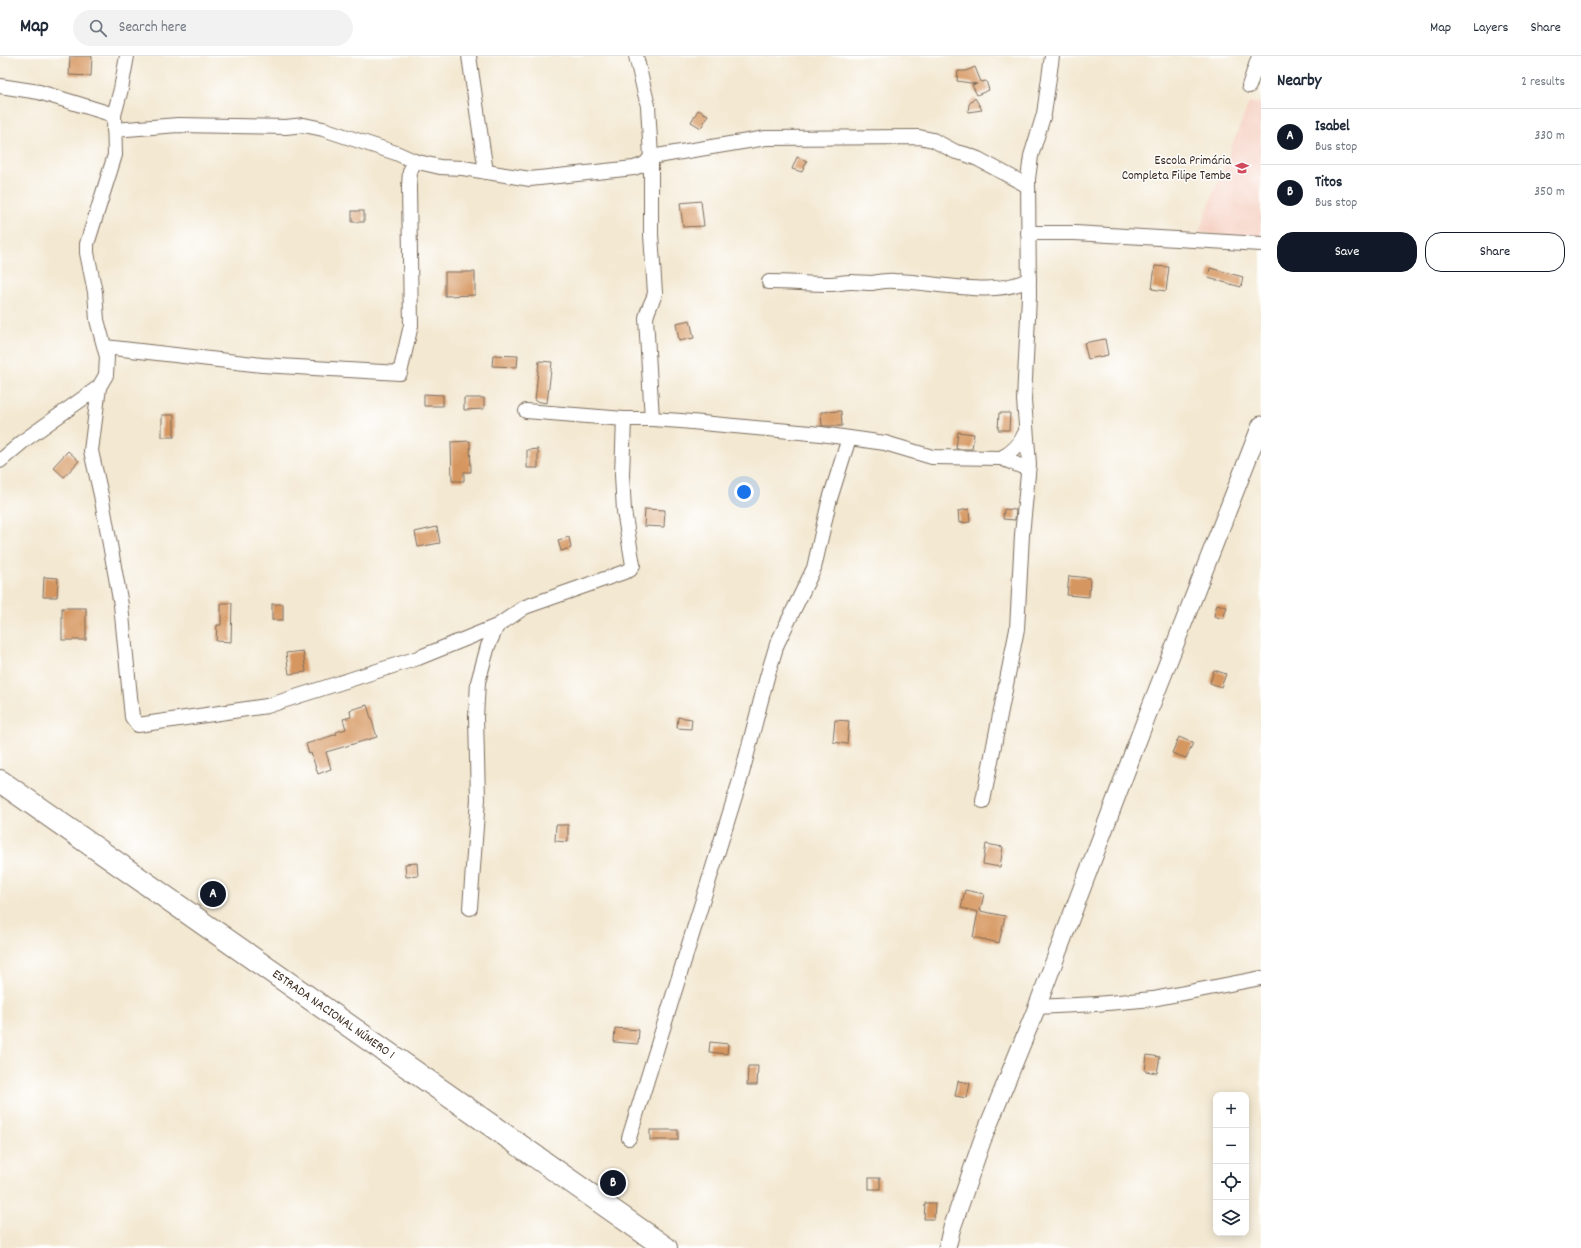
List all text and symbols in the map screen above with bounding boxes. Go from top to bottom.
search box [73,10,353,46]
text: Map [20,14,49,41]
icon: search [87,17,109,39]
text: Search here [119,17,187,39]
text: Map [1430,18,1451,38]
text: Layers [1473,18,1508,38]
text: Share [1530,18,1561,38]
text: Nearby [1277,70,1321,94]
text: 2 results [1521,73,1565,92]
text: Isabel [1315,116,1350,138]
text: A [1286,127,1294,146]
text: 330 m [1534,127,1565,146]
text: Bus stop [1315,138,1357,157]
place label: Escola Primária Completa Filipe Tembe [1122,152,1232,186]
school or university icon: Escola Primária Completa Filipe Tembe [1234,160,1250,176]
text: Titos [1315,172,1342,194]
text: B [1287,183,1293,202]
text: 350 m [1534,183,1565,202]
text: Bus stop [1315,194,1357,213]
button: Save [1277,232,1417,272]
button: Share [1425,232,1565,272]
your location [734,482,754,502]
pin: A [200,879,226,909]
street label: ESTRADA NACIONAL NÚMERO 1 [268,965,398,1064]
map controls [1213,1092,1249,1236]
button: + [1213,1092,1249,1128]
button: − [1213,1128,1249,1164]
button: locate [1213,1164,1249,1200]
pin: B [600,1168,626,1198]
button: layers [1213,1200,1249,1236]

